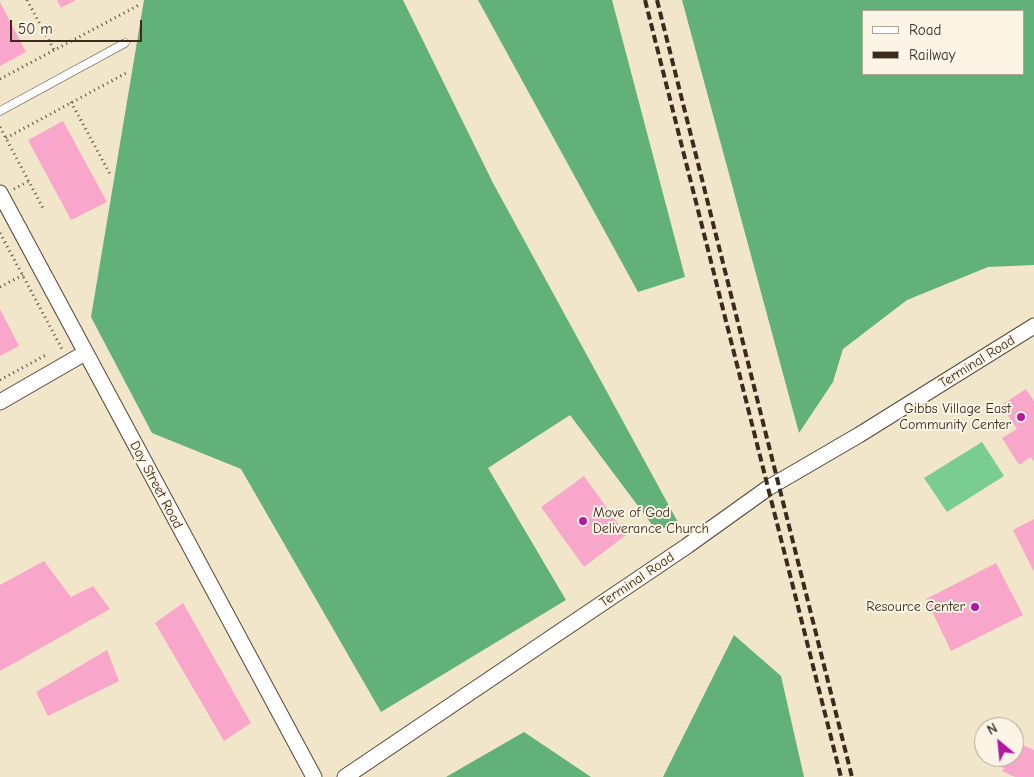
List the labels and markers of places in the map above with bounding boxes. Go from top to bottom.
place label: Gibbs Village East Community Center [899,401,1011,434]
marker: Gibbs Village East Community Center [1015,411,1027,423]
place label: Move of God Deliverance Church [593,505,709,538]
marker: Move of God Deliverance Church [577,515,589,527]
place label: Resource Center [866,599,965,615]
marker: Resource Center [969,601,981,613]

